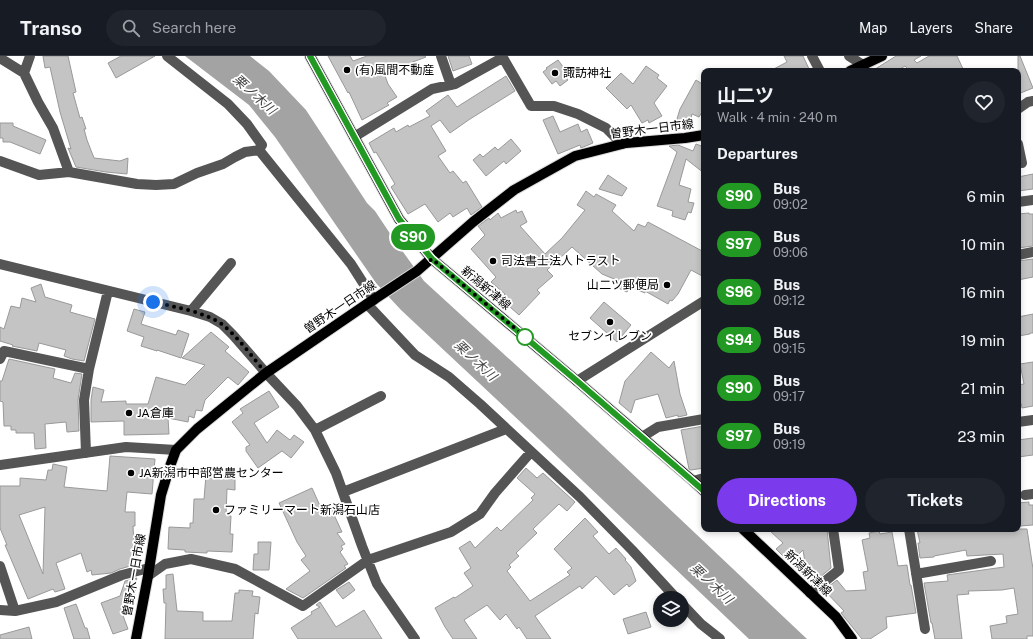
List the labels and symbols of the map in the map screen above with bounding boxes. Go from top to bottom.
place label: (有)風間不動産 [355,63,434,77]
marker: (有)風間不動産 [342,65,352,75]
place label: 諏訪神社 [563,66,611,80]
marker: 諏訪神社 [550,68,560,78]
water label: 栗ノ木川 [230,71,280,119]
street label: 曽野木一日市線 [609,117,695,141]
line badge: S90 [390,224,436,250]
place label: 司法書士法人トラスト [501,254,621,268]
marker: 司法書士法人トラスト [488,256,498,266]
street label: 新潟新津線 [459,263,513,313]
street label: 曽野木一日市線 [301,278,379,336]
place label: 山二ツ郵便局 [587,278,659,292]
marker: 山二ツ郵便局 [662,280,672,290]
your location [143,292,163,312]
marker: セブンイレブン [605,317,615,327]
unlabelled marker [516,328,534,346]
place label: セブンイレブン [568,329,652,343]
water label: 栗ノ木川 [452,337,501,385]
place label: JA倉庫 [137,406,174,420]
marker: JA倉庫 [124,408,134,418]
place label: JA新潟市中部営農センター [139,466,284,480]
marker: JA新潟市中部営農センター [126,468,136,478]
place label: ファミリーマート新潟石山店 [224,503,380,517]
marker: ファミリーマート新潟石山店 [211,505,221,515]
street label: 曽野木一日市線 [120,532,148,618]
street label: 新潟新津線 [782,547,834,599]
water label: 栗ノ木川 [688,560,737,608]

